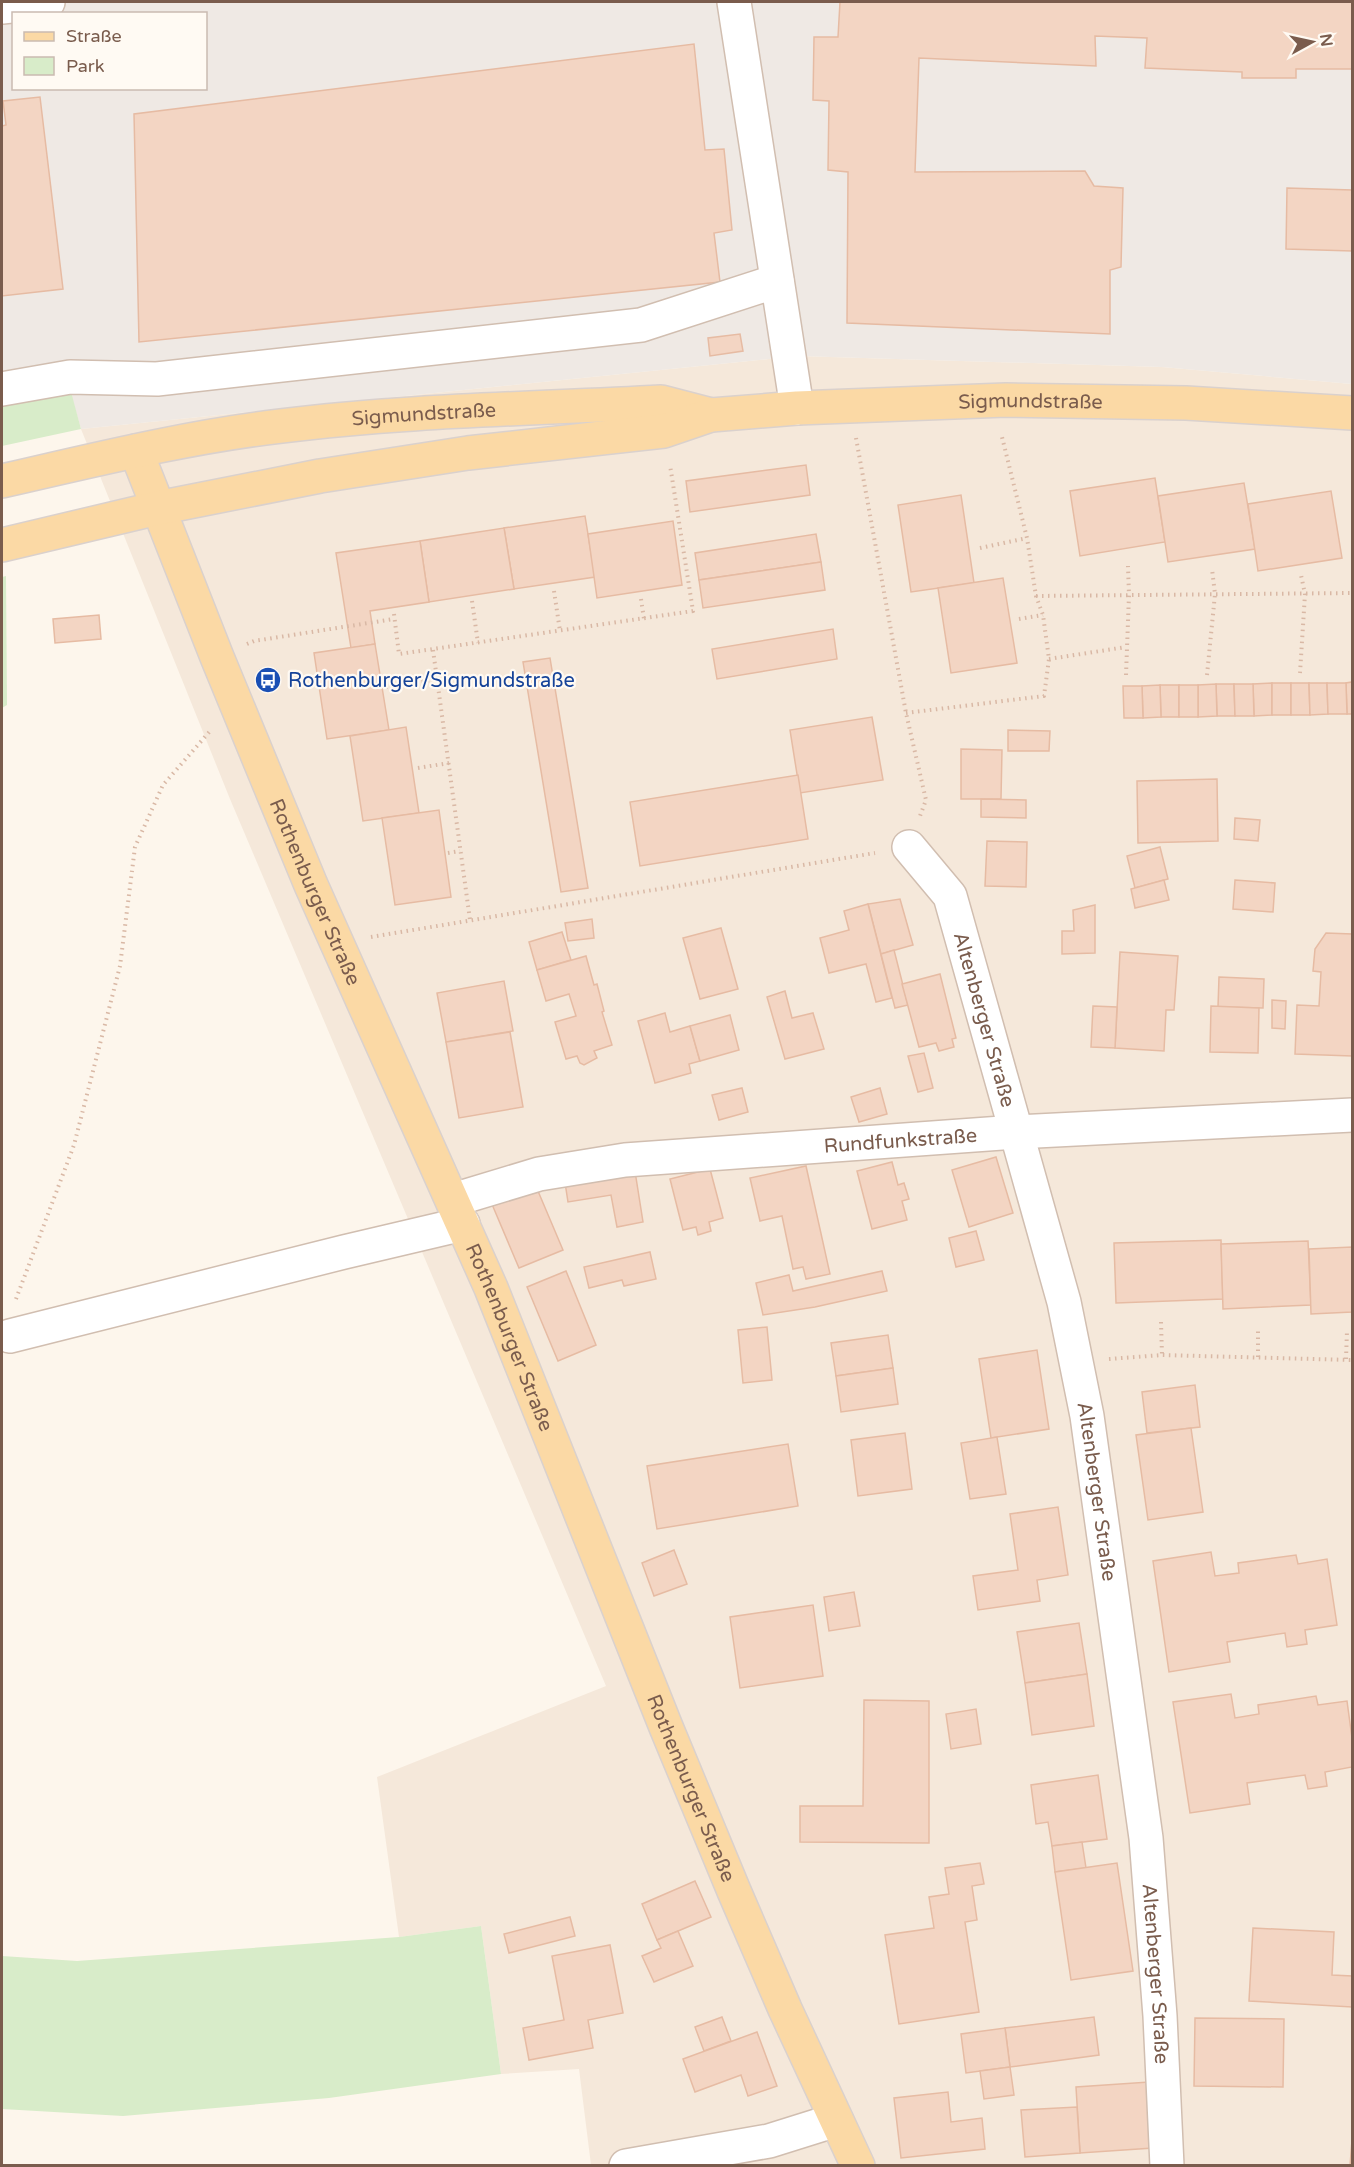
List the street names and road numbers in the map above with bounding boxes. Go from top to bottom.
street label: Sigmundstraße [958,389,1103,415]
street label: Sigmundstraße [351,398,497,431]
street label: Rothenburger Straße [264,795,365,989]
street label: Altenberger Straße [948,929,1020,1110]
street label: Rundfunkstraße [823,1124,978,1159]
street label: Rothenburger Straße [460,1240,558,1435]
street label: Altenberger Straße [1071,1400,1121,1583]
street label: Rothenburger Straße [641,1691,740,1886]
street label: Altenberger Straße [1137,1883,1173,2064]

